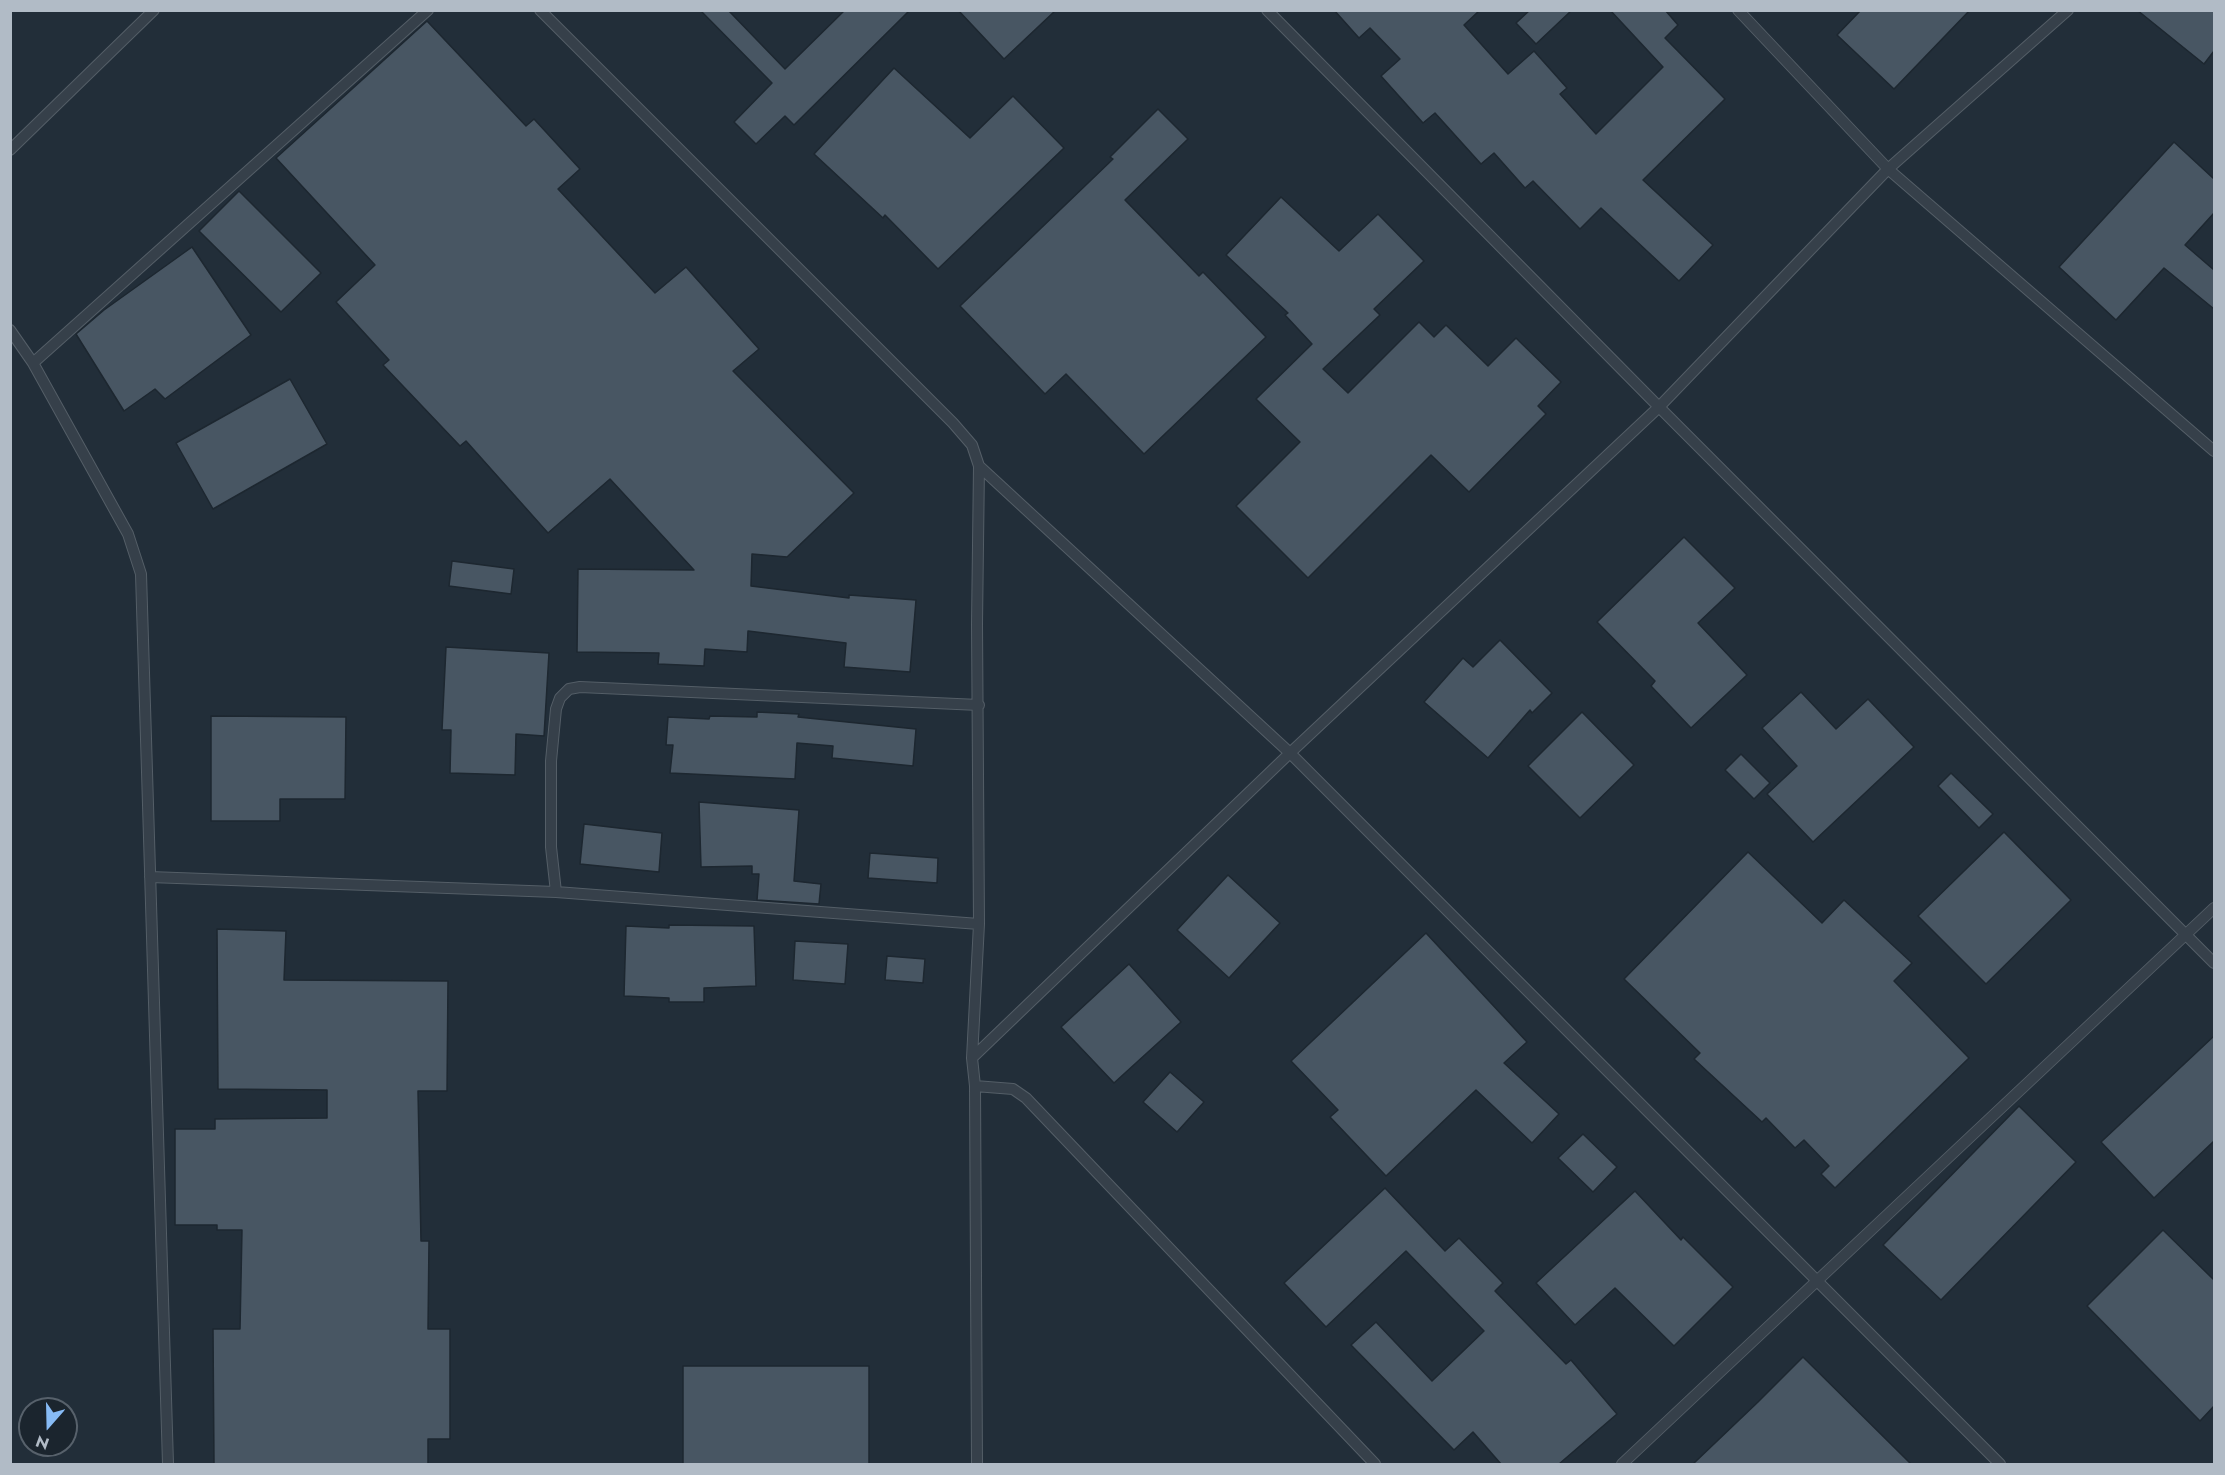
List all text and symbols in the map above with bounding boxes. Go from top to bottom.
north arrow [18,1397,78,1457]
text: N [32,1430,52,1455]

